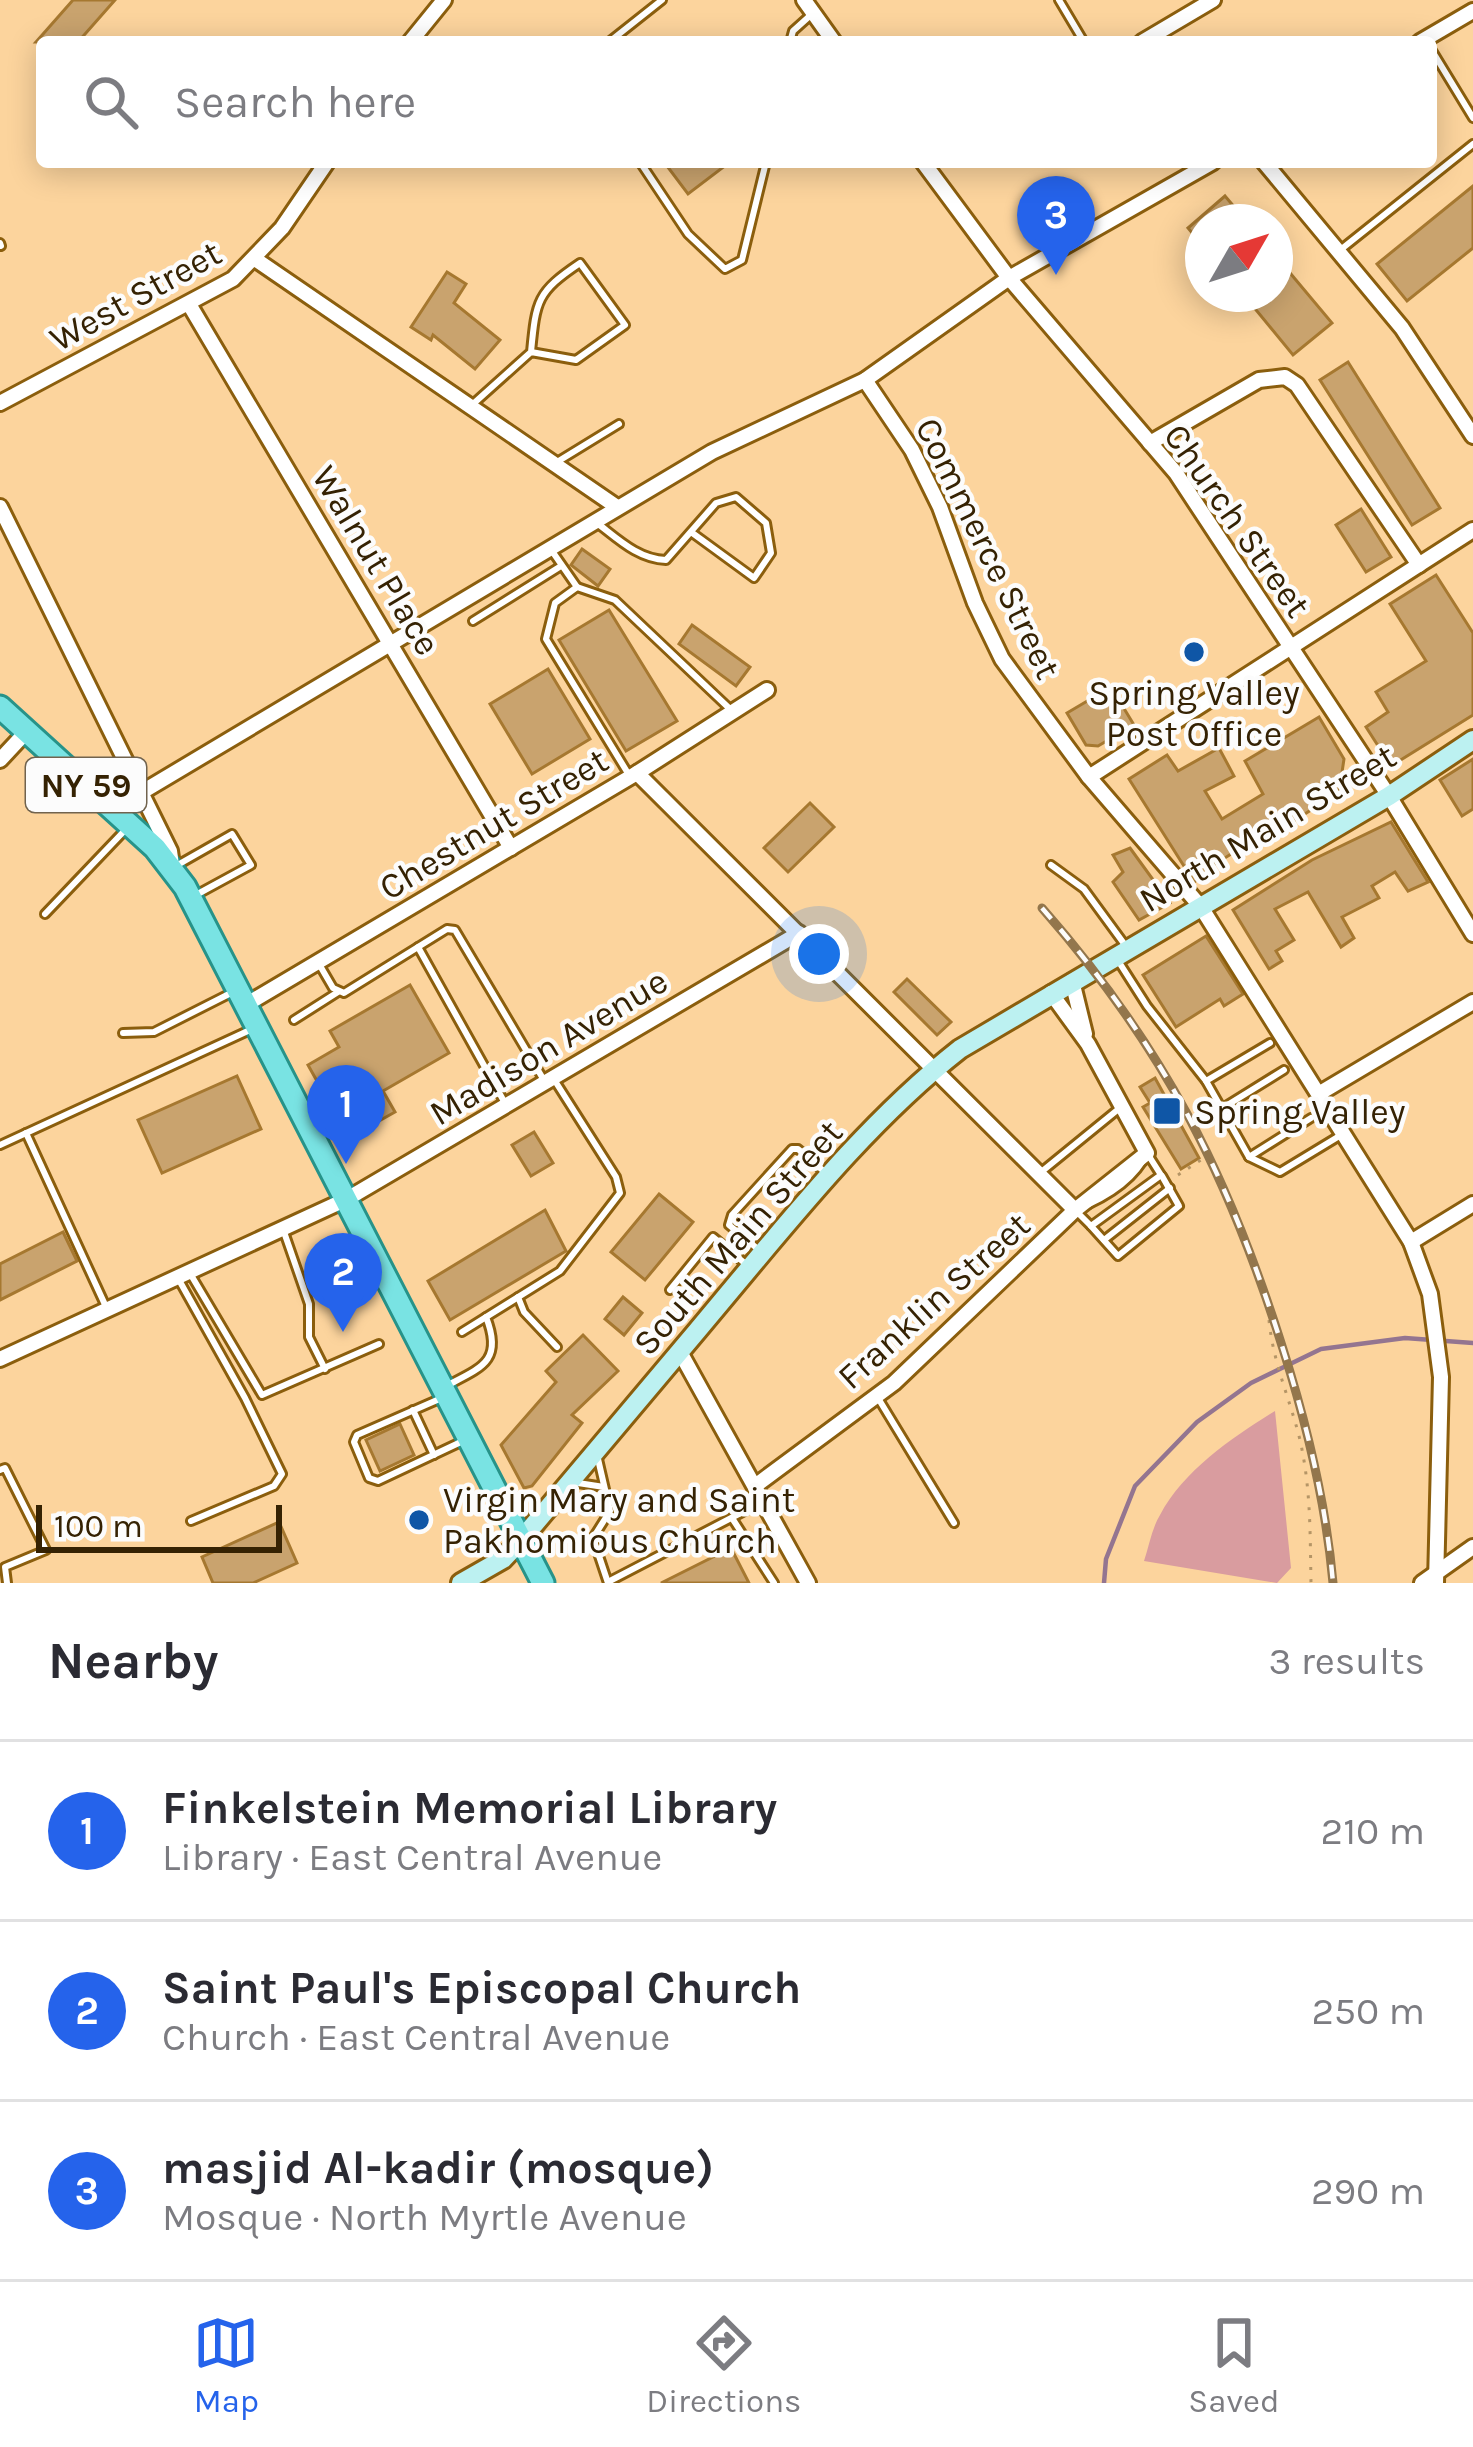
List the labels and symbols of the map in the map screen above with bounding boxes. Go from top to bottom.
pin: 3 [1017,176,1095,275]
north arrow [1185,204,1293,312]
street label: West Street [43,232,228,360]
street label: Commerce Street [907,411,1069,686]
street label: Church Street [1155,416,1319,625]
street label: Walnut Place [303,458,449,663]
marker: Spring Valley Post Office [1181,639,1207,665]
place label: Spring Valley Post Office [1088,672,1300,755]
street label: North Main Street [1132,735,1403,921]
street label: Chestnut Street [372,739,615,909]
road number: NY 59 [26,758,146,812]
your location [789,924,849,984]
street label: Madison Avenue [422,959,675,1134]
pin: 1 [307,1065,385,1164]
place label: Spring Valley [1194,1091,1406,1133]
marker: Spring Valley [1151,1095,1183,1127]
street label: South Main Street [624,1112,851,1364]
street label: Franklin Street [829,1204,1038,1398]
pin: 2 [304,1233,382,1332]
place label: Virgin Mary and Saint Pakhomious Church [443,1479,795,1562]
scale bar [36,1499,282,1552]
marker: Virgin Mary and Saint Pakhomious Church [406,1507,432,1533]

